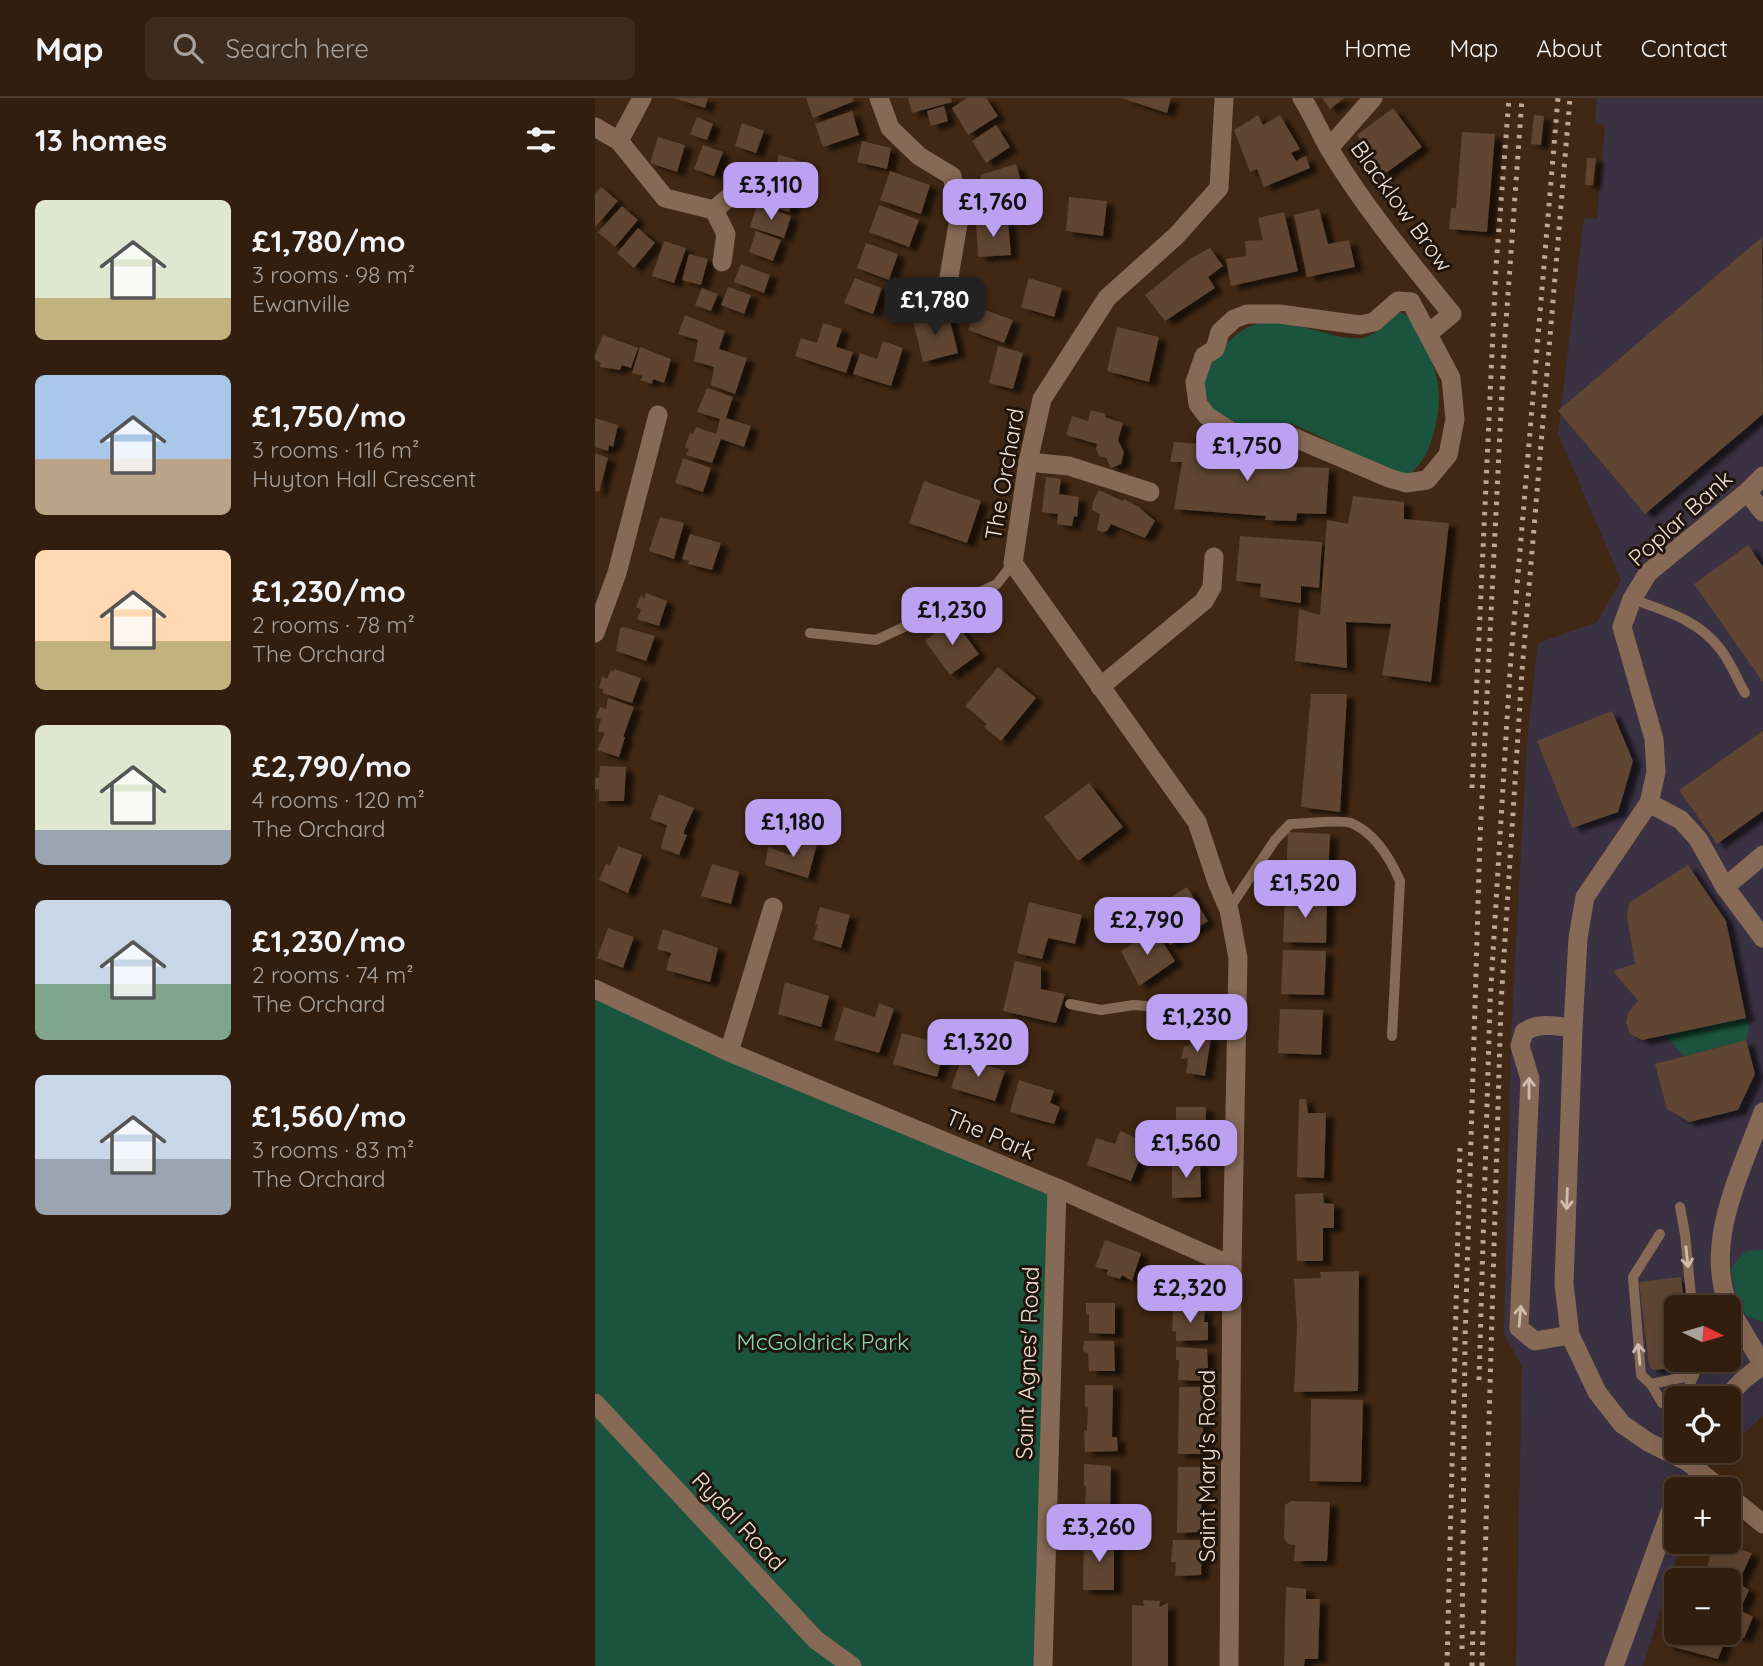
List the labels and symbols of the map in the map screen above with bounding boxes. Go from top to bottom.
street label: Blacklow Brow [1345,135,1459,277]
pin: £3,110 [714,162,828,222]
pin: £1,760 [936,180,1050,239]
pin: £1,780 [878,278,992,337]
street label: The Orchard [978,406,1030,542]
pin: £1,750 [1190,424,1304,483]
street label: Poplar Bank [1622,464,1738,572]
pin: £1,230 [895,588,1009,647]
pin: £1,180 [736,800,850,859]
pin: £1,520 [1248,860,1362,920]
pin: £2,790 [1090,898,1204,957]
pin: £1,230 [1140,995,1254,1054]
pin: £1,320 [921,1020,1035,1079]
one-way arrow [1522,1077,1536,1100]
street label: The Park [942,1102,1040,1166]
pin: £1,560 [1129,1121,1243,1180]
one-way arrow [1560,1187,1574,1210]
one-way arrow [1681,1245,1694,1268]
street label: Saint Agnes' Road [1009,1266,1045,1460]
pin: £2,320 [1133,1266,1247,1325]
north arrow [1664,1295,1741,1372]
one-way arrow [1514,1305,1527,1327]
park label: McGoldrick Park [737,1327,909,1356]
one-way arrow [1632,1343,1645,1366]
street label: Saint Mary's Road [1192,1370,1221,1562]
street label: Rydal Road [686,1465,792,1577]
pin: £3,260 [1042,1504,1156,1564]

